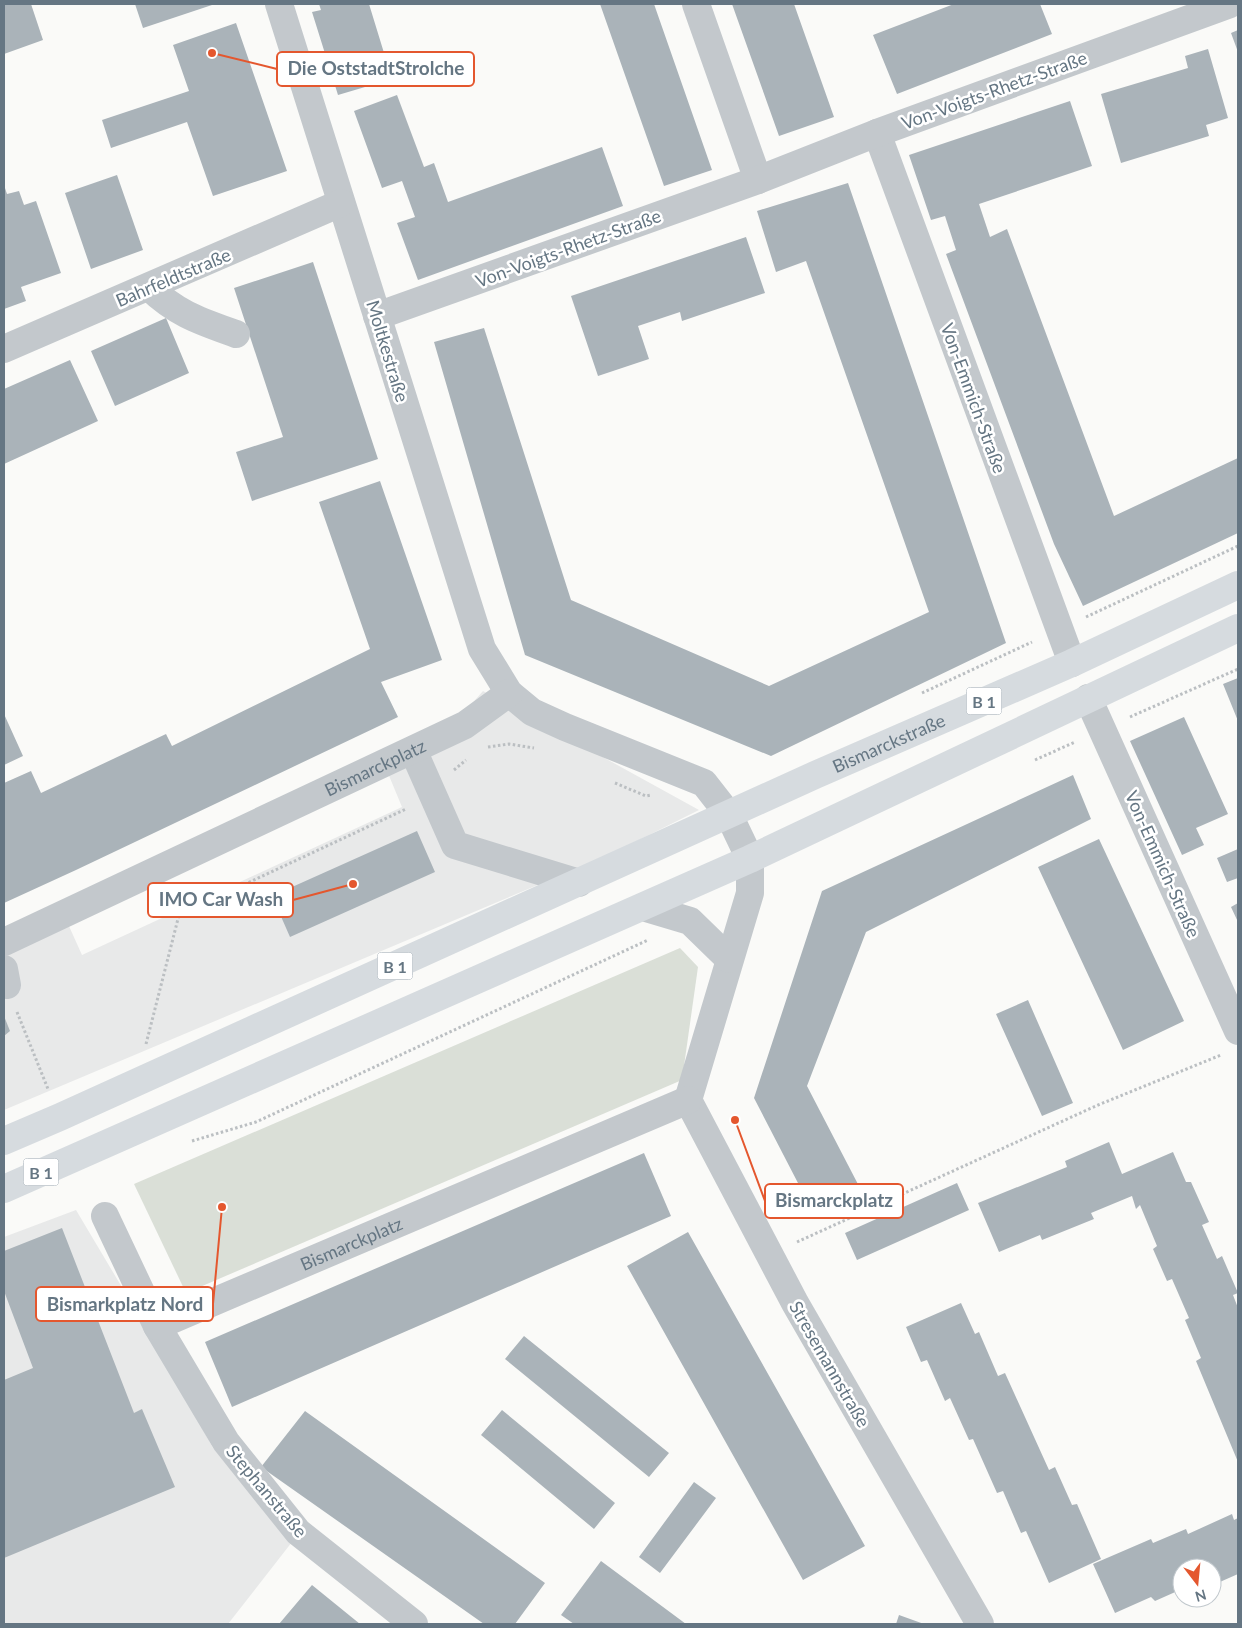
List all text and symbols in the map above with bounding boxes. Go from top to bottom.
street label: Von-Voigts-Rhetz-Straße [898,46,1090,134]
callout: Die OststadtStrolche [277,52,474,86]
text: Die OststadtStrolche [288,56,464,79]
street label: Von-Voigts-Rhetz-Straße [472,204,664,292]
street label: Bahrfeldtstraße [112,243,234,311]
street label: Moltkestraße [362,298,414,404]
street label: Von-Emmich-Straße [937,320,1011,476]
road number: B 1 [966,688,1002,714]
street label: Bismarckstraße [829,709,948,777]
street label: Bismarckplatz [321,734,429,801]
street label: Von-Emmich-Straße [1121,787,1205,941]
callout: IMO Car Wash [148,883,293,917]
text: IMO Car Wash [159,887,283,910]
road number: B 1 [378,952,412,979]
road number: B 1 [23,1158,58,1186]
callout: Bismarckplatz [765,1184,903,1218]
text: Bismarckplatz [775,1188,893,1211]
street label: Bismarckplatz [297,1212,406,1275]
callout: Bismarkplatz Nord [36,1287,213,1321]
text: Bismarkplatz Nord [47,1292,203,1315]
street label: Stresemannstraße [785,1297,875,1431]
street label: Stephanstraße [222,1440,312,1542]
north arrow [1172,1558,1222,1608]
text: N [1193,1586,1208,1606]

